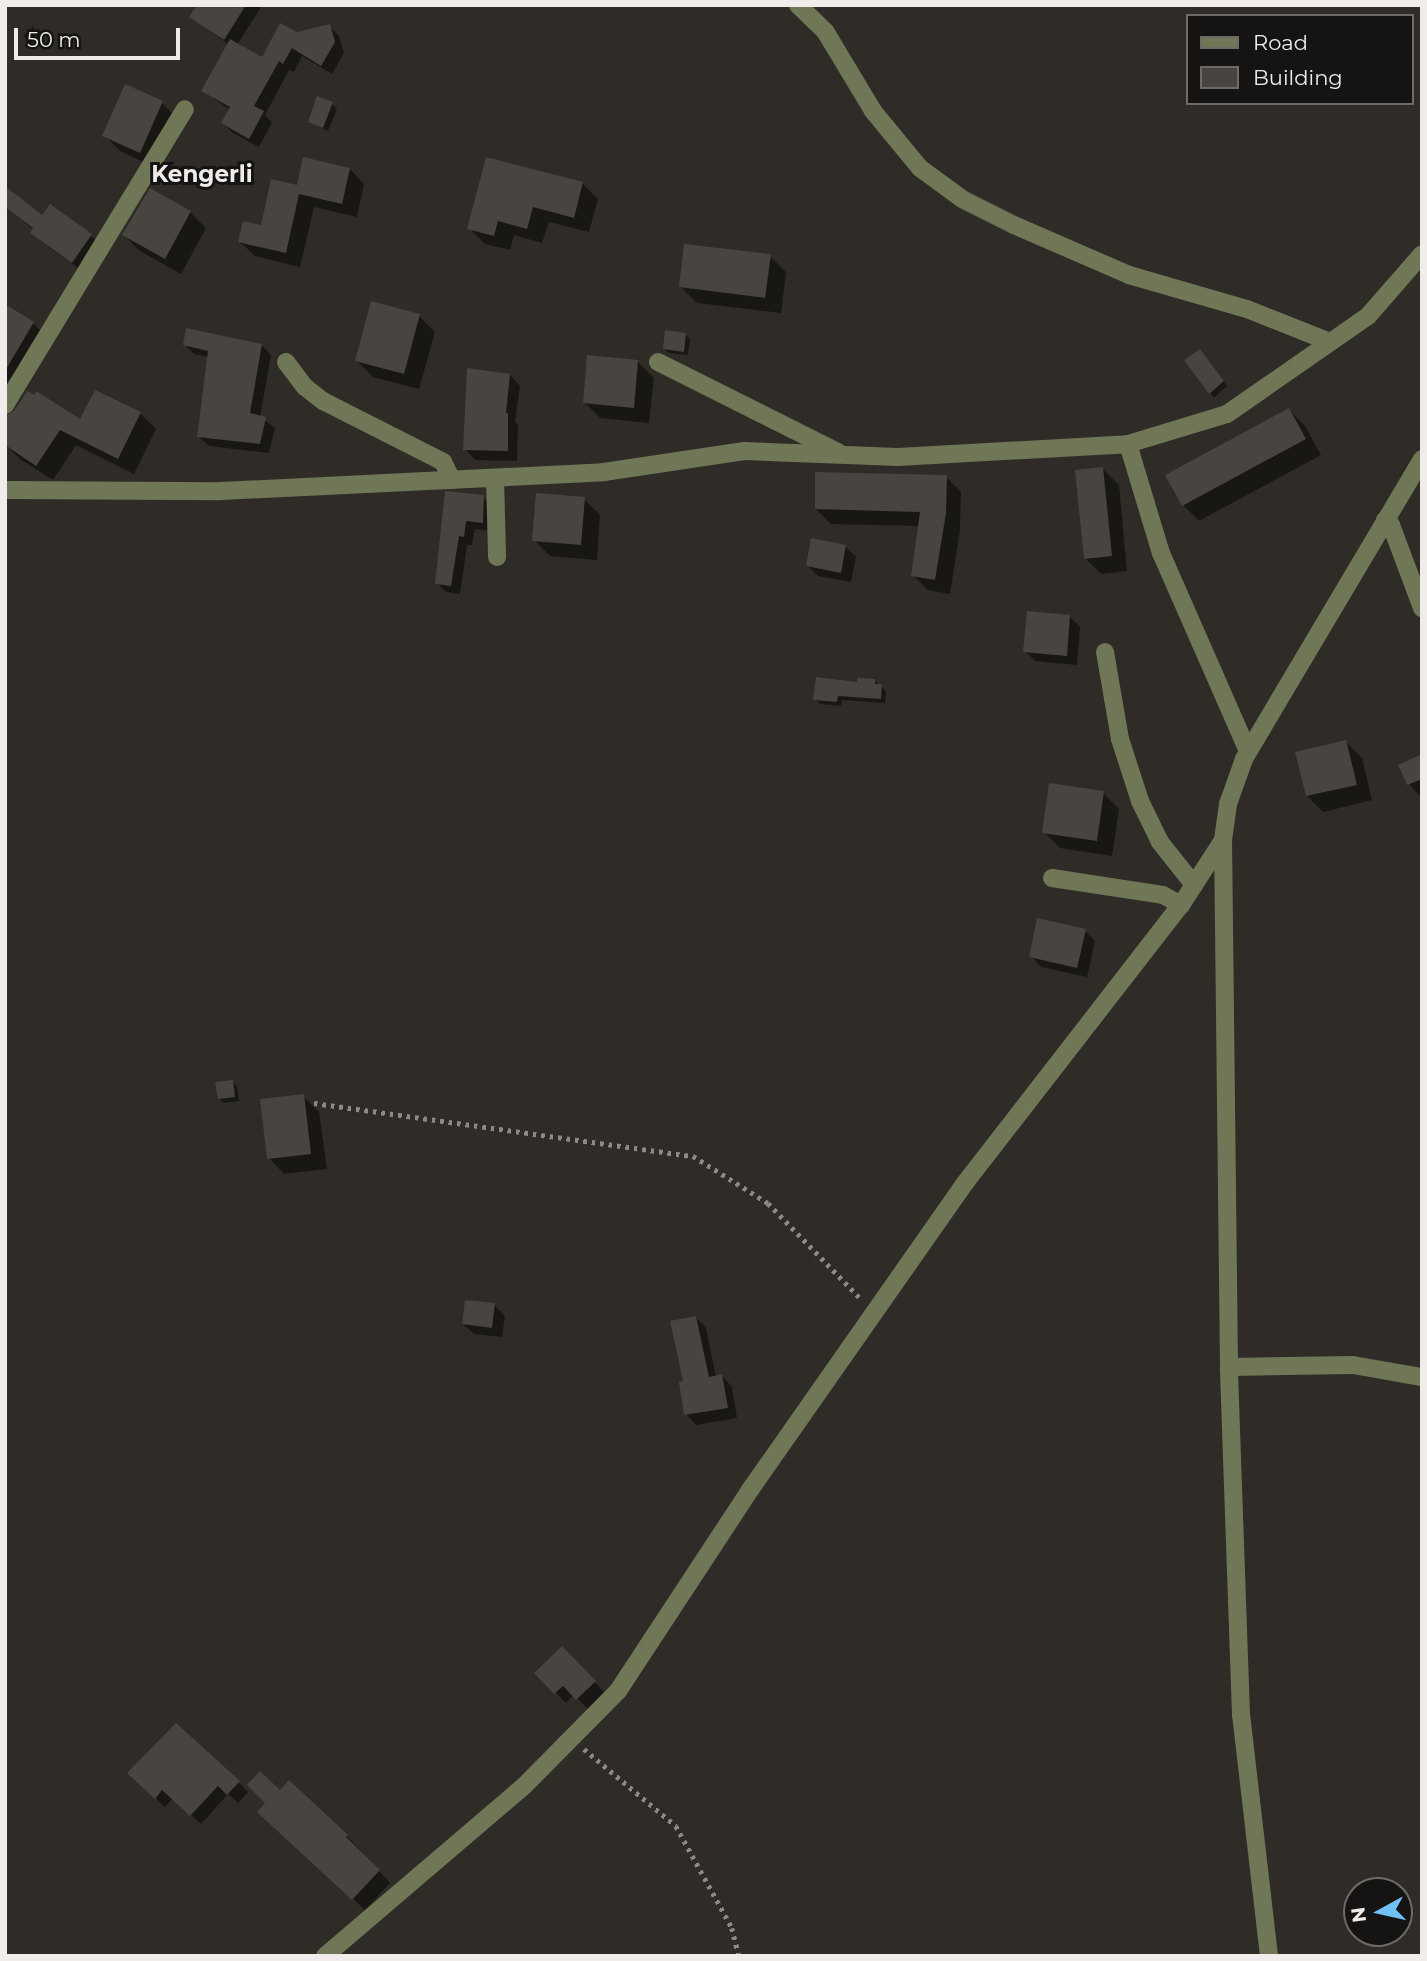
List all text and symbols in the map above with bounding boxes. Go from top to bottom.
scale bar [18,14,184,58]
legend [1186,14,1413,105]
text: 50 m [27,27,81,52]
text: Road [1253,30,1308,55]
text: Building [1253,65,1343,90]
district label: Kengerli [151,160,253,188]
north arrow [1343,1877,1413,1947]
text: N [1346,1906,1371,1924]

